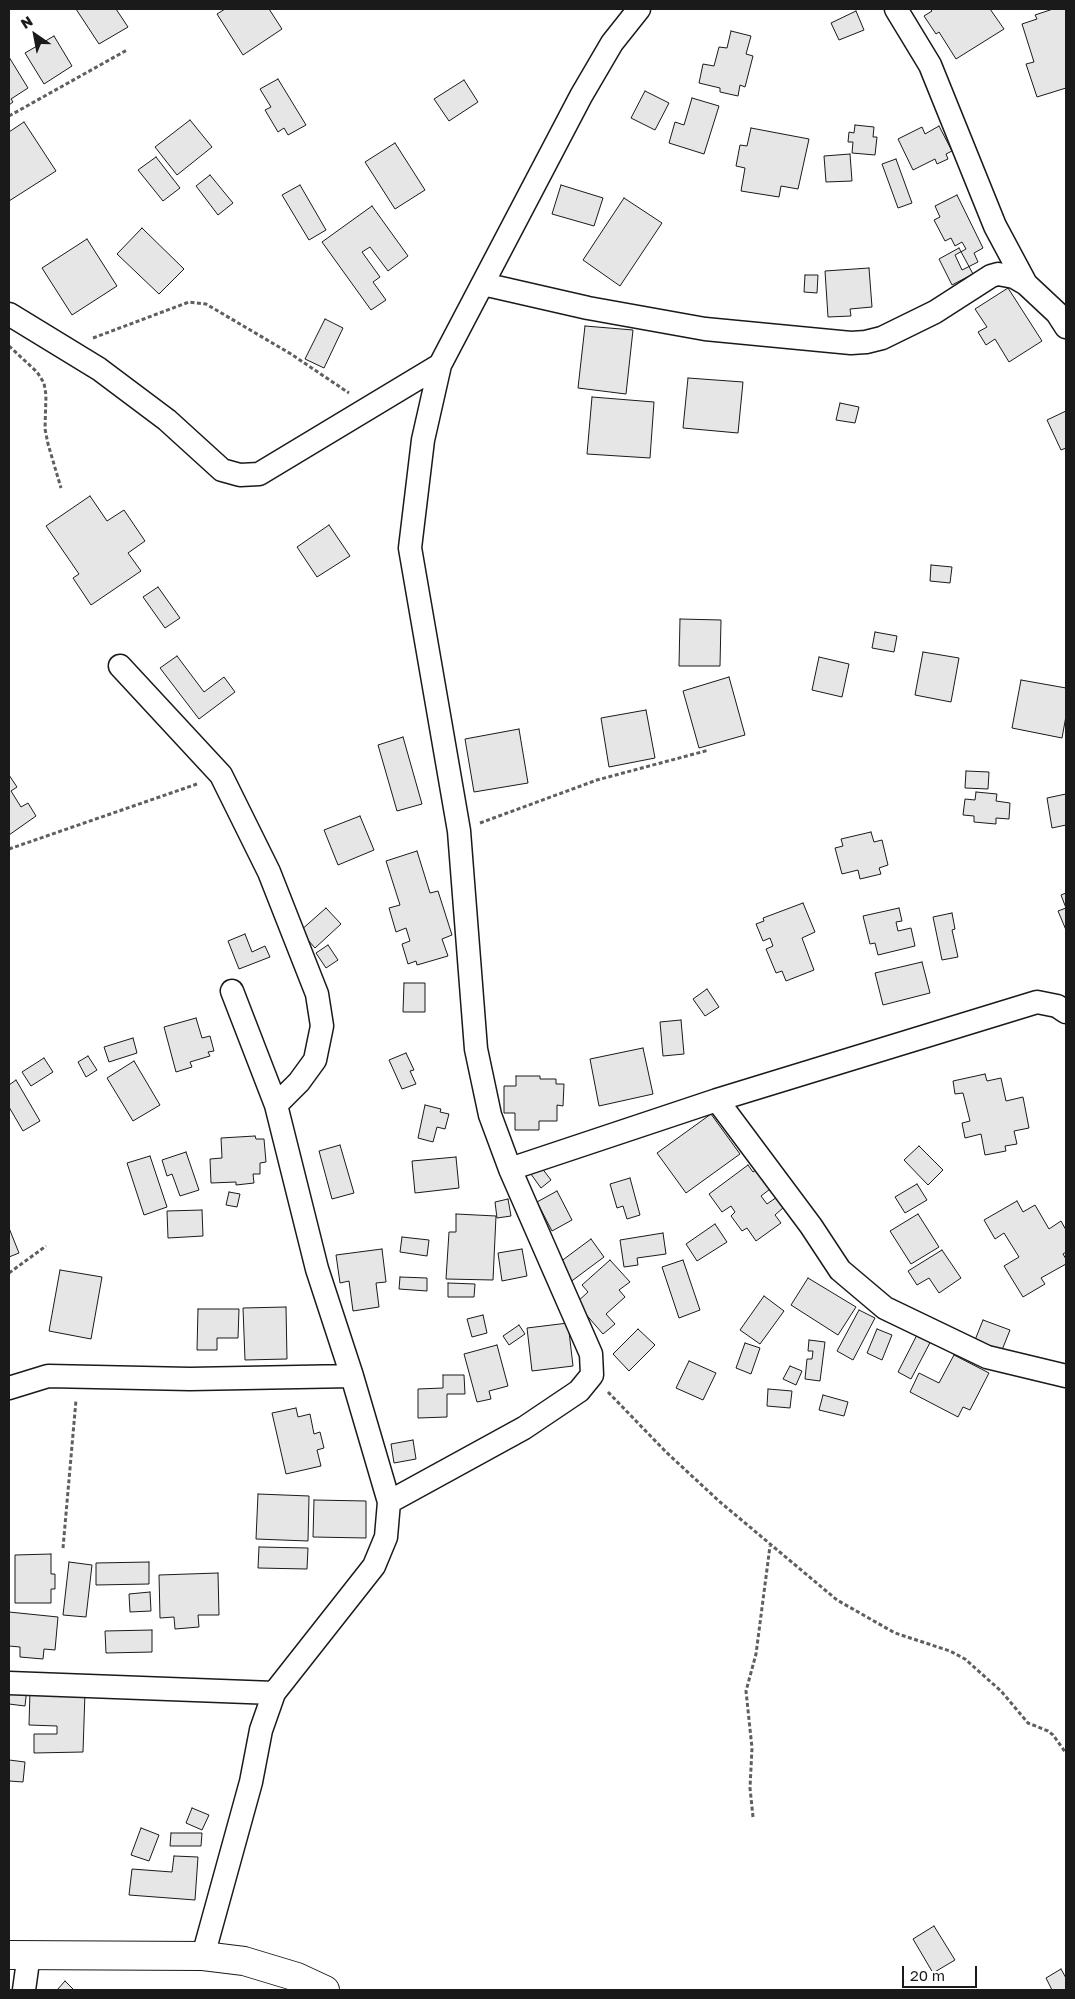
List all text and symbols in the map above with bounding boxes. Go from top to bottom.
north arrow [10,10,60,60]
text: N [17,12,36,32]
scale bar [905,1956,980,1988]
text: 20 m [910,1966,945,1984]

